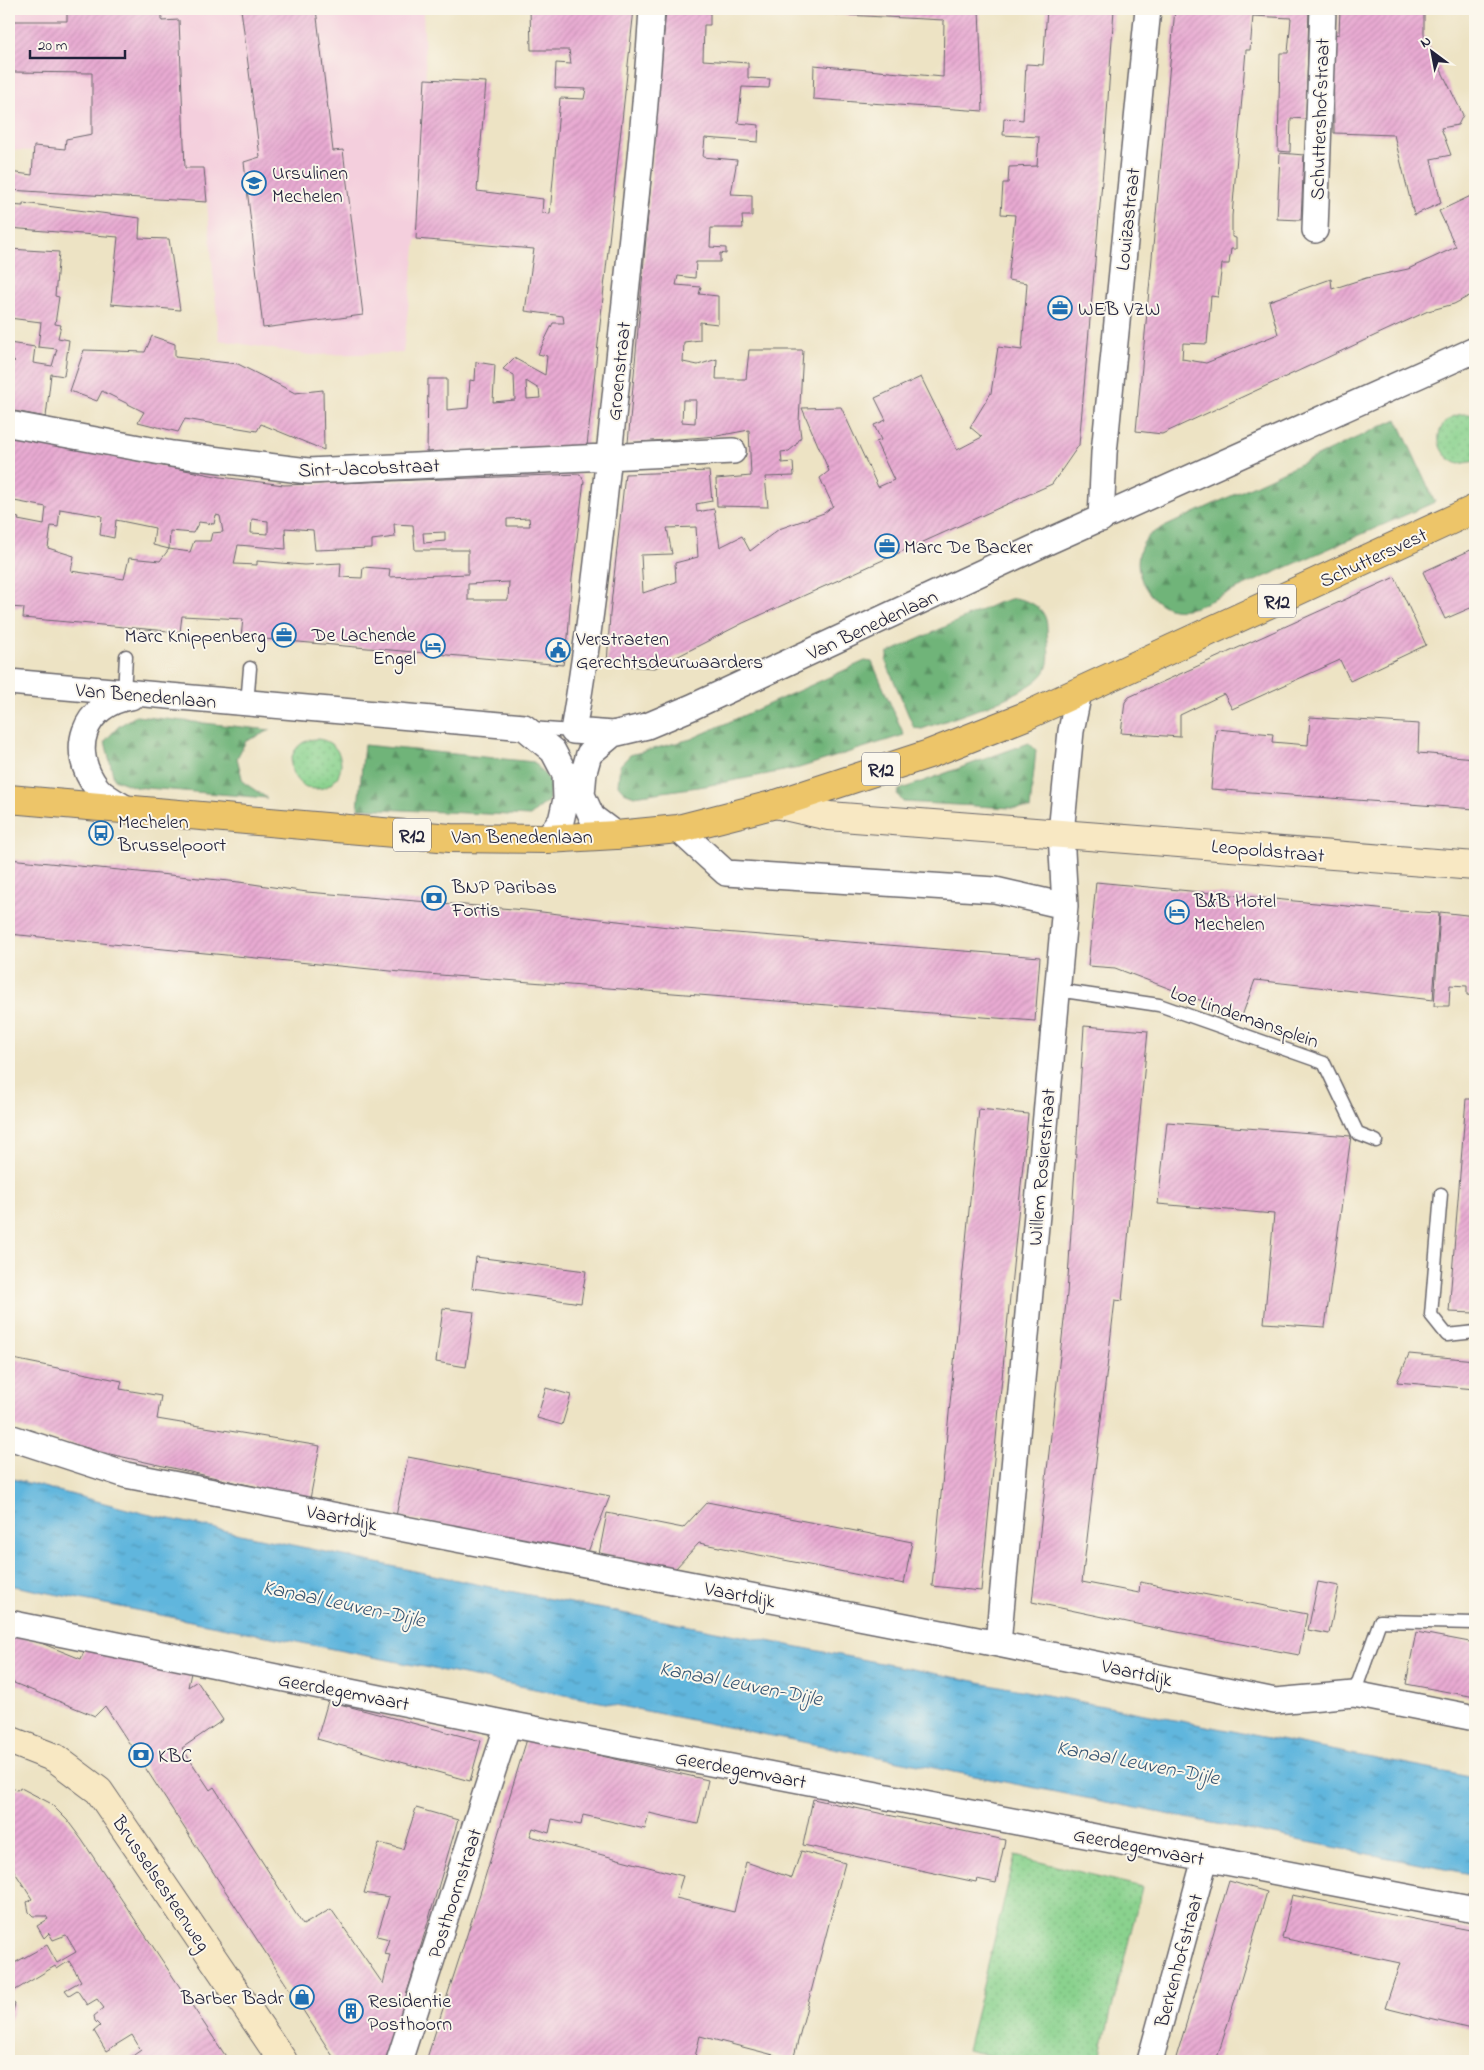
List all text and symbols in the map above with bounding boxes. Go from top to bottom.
scale bar [30,28,125,60]
north arrow [1406,28,1456,78]
text: N [1416,31,1435,54]
text: 20 m [38,35,68,57]
street label: Schuttershofstraat [1304,37,1339,201]
place label: Ursulinen Mechelen [272,160,348,212]
street label: Louizastraat [1110,166,1149,272]
school or university icon: Ursulinen Mechelen [241,170,267,196]
office icon: WEB VZW [1047,295,1073,321]
place label: WEB VZW [1078,296,1160,325]
street label: Groenstraat [601,320,640,422]
street label: Sint-Jacobstraat [298,453,441,486]
street label: Schuttersvest [1316,522,1433,597]
office icon: Marc De Backer [874,533,900,559]
place label: Marc De Backer [904,534,1034,563]
street label: Van Benedenlaan [802,583,943,670]
road number: R12 [1258,584,1296,618]
office icon: Marc Knippenberg [271,622,297,648]
place label: De Lachende Engel [311,622,416,675]
place label: Marc Knippenberg [125,623,266,653]
place label: Verstraeten Gerechtsdeurwaarders [575,626,763,678]
hotel icon: De Lachende Engel [420,633,446,659]
public building icon: Verstraeten Gerechtsdeurwaarders [545,637,571,663]
street label: Van Benedenlaan [73,677,218,718]
road number: R12 [862,752,900,786]
place label: Mechelen Brusselpoort [117,809,227,861]
road number: R12 [393,818,431,852]
bus stop icon: Mechelen Brusselpoort [88,820,114,846]
street label: Van Benedenlaan [450,824,593,853]
street label: Leopoldstraat [1210,833,1326,872]
place label: BNP Paribas Fortis [451,874,557,926]
bank icon: BNP Paribas Fortis [421,885,447,911]
place label: B&B Hotel Mechelen [1193,888,1276,940]
hotel icon: B&B Hotel Mechelen [1164,899,1190,925]
street label: Loe Lindemansplein [1166,979,1322,1057]
street label: Willem Rosierstraat [1022,1087,1065,1247]
street label: Vaartdijk [303,1498,380,1541]
water label: Kanaal Leuven-Dijle [260,1573,429,1637]
street label: Vaartdijk [701,1575,778,1618]
street label: Vaartdijk [1098,1653,1175,1696]
water label: Kanaal Leuven-Dijle [657,1654,826,1716]
street label: Geerdegemvaart [275,1667,412,1721]
water label: Kanaal Leuven-Dijle [1054,1733,1223,1795]
bank icon: KBC [128,1742,154,1768]
place label: KBC [158,1743,192,1772]
street label: Geerdegemvaart [672,1745,809,1799]
street label: Brusselsesteenweg [102,1810,216,1959]
street label: Geerdegemvaart [1070,1822,1207,1876]
street label: Posthoornstraat [422,1825,491,1963]
street label: Berkenhofstraat [1148,1891,1212,2031]
shop icon: Barber Badr [289,1984,315,2010]
place label: Barber Badr [180,1985,285,2014]
place label: Residentie Posthoorn [368,1988,452,2040]
building icon: Residentie Posthoorn [338,1998,364,2024]

